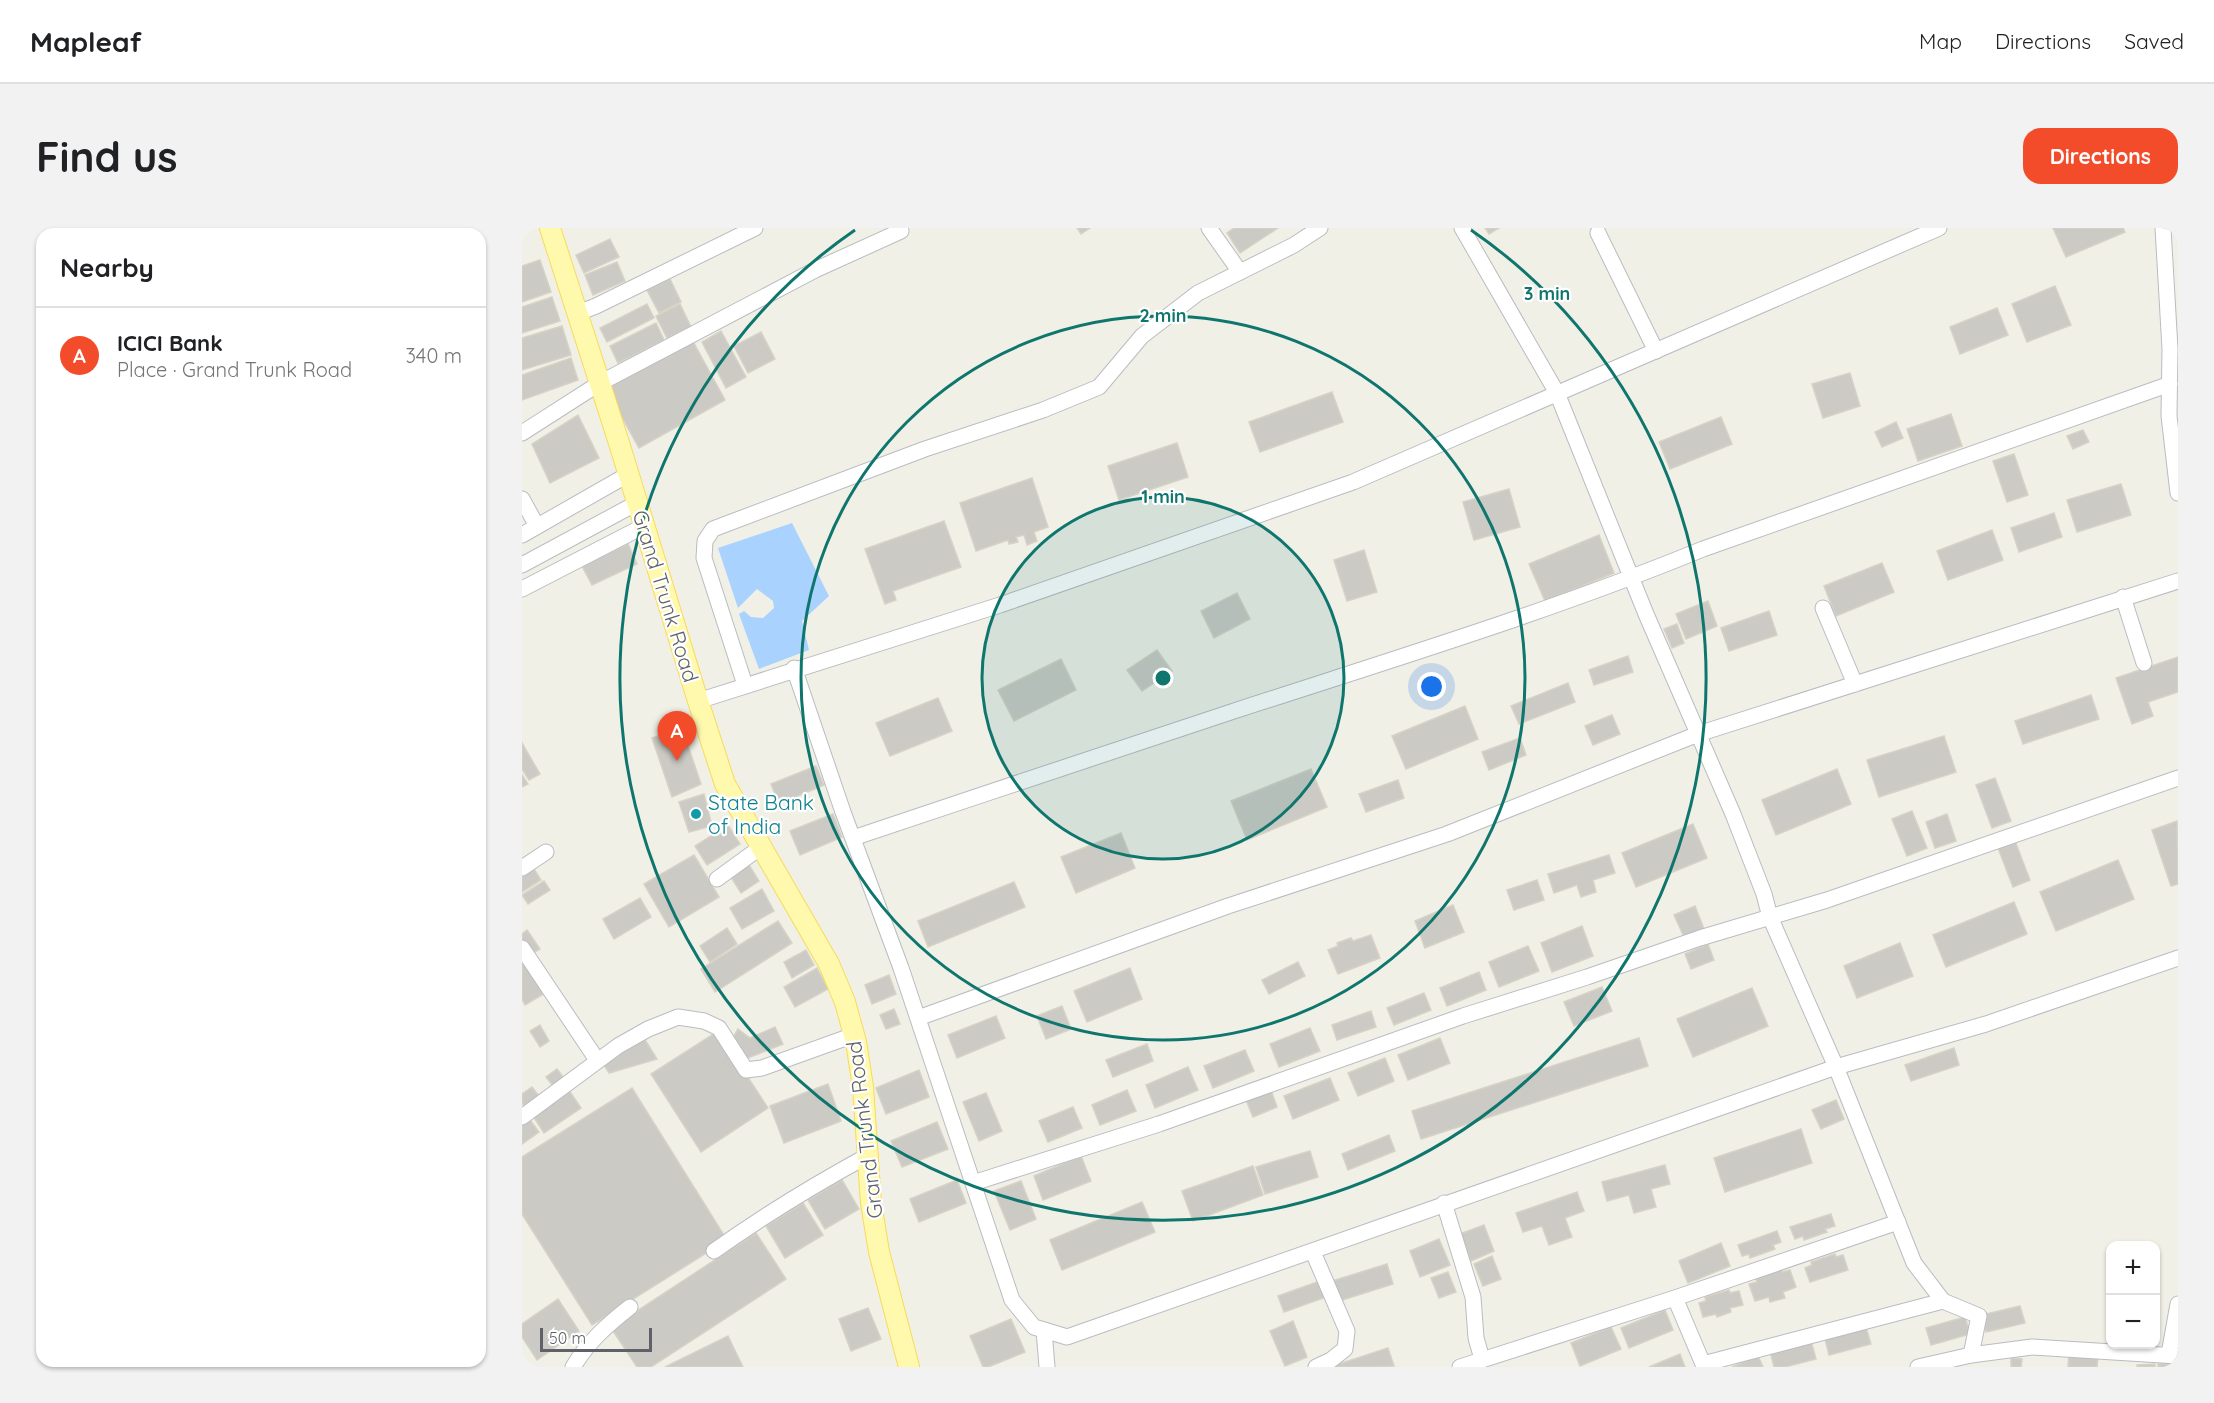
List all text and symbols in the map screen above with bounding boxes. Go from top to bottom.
text: Mapleaf [30,24,142,59]
text: Map [1919,28,1962,54]
text: Directions [1995,28,2091,54]
text: Saved [2124,28,2184,54]
button: Directions [2023,128,2178,184]
text: Find us [36,130,178,183]
text: Nearby [60,251,154,284]
text: 3 min [1524,282,1570,305]
text: 2 min [1140,304,1186,327]
text: ICICI Bank [117,329,223,357]
text: A [73,343,86,368]
text: 340 m [405,343,462,368]
text: Place · Grand Trunk Road [117,357,352,382]
text: 1 min [1141,485,1185,508]
street label: Grand Trunk Road [627,507,705,685]
centre of rings [1153,668,1173,688]
your location [1417,672,1446,701]
pin: A [658,712,696,761]
place label: State Bank of India [708,789,814,839]
marker: State Bank of India [689,807,703,821]
street label: Grand Trunk Road [840,1040,888,1220]
map controls [2106,1241,2160,1349]
button: + [2106,1241,2160,1295]
button: − [2106,1295,2160,1349]
scale bar [540,1325,652,1352]
text: 50 m [549,1328,586,1348]

